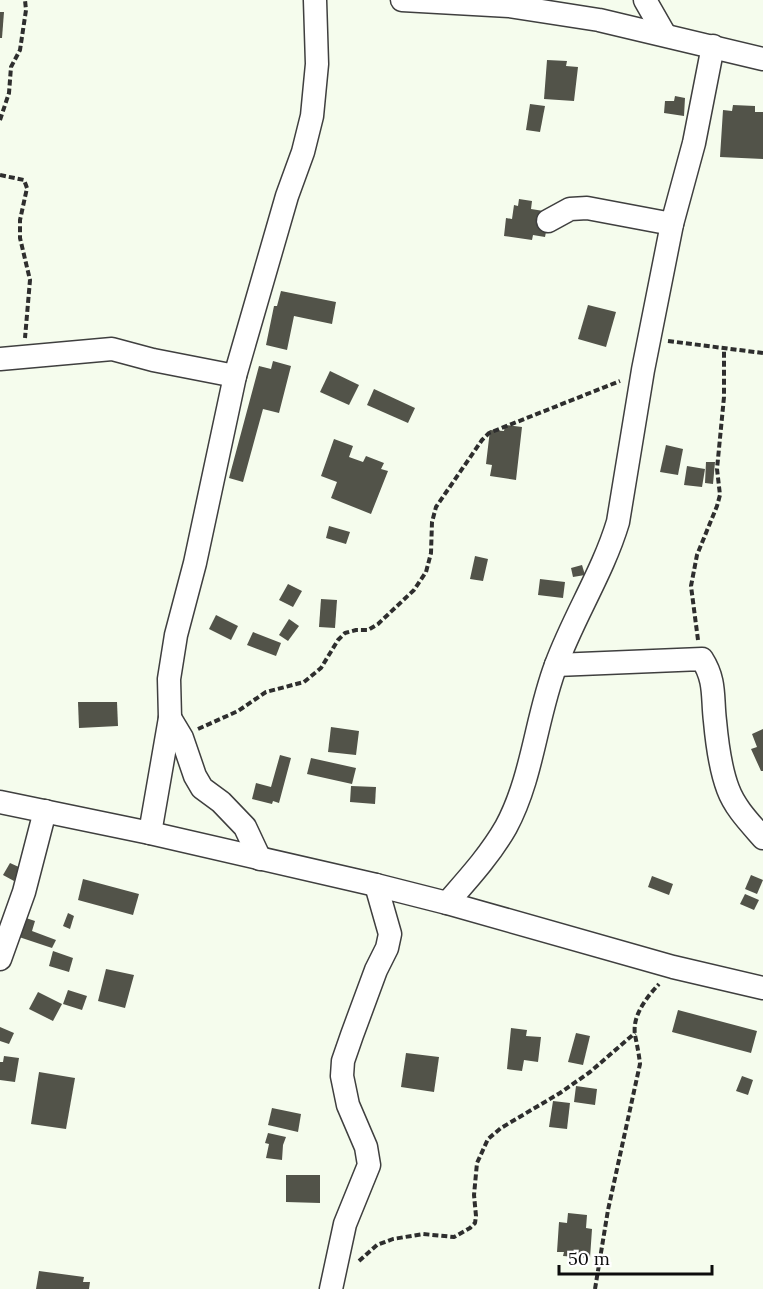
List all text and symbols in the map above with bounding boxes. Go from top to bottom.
scale bar [559,1238,712,1276]
text: 50 m [568,1247,610,1270]

